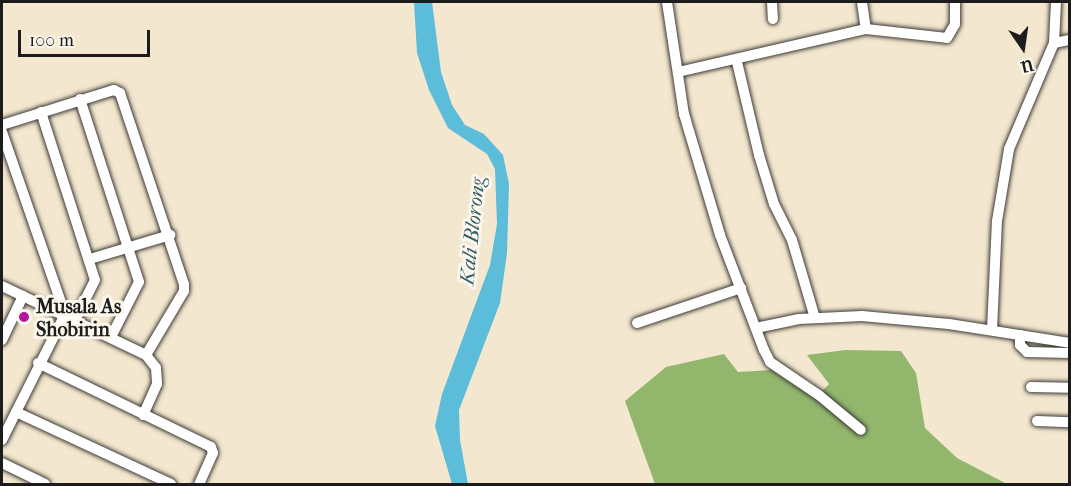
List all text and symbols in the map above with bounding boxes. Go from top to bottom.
scale bar [21,18,153,56]
north arrow [993,18,1053,78]
text: 100 m [29,30,74,51]
text: U [1019,55,1035,77]
water label: Kali Blorong [454,176,490,286]
place label: Musala As Shobirin [36,294,121,341]
marker: Musala As Shobirin [17,310,31,324]

